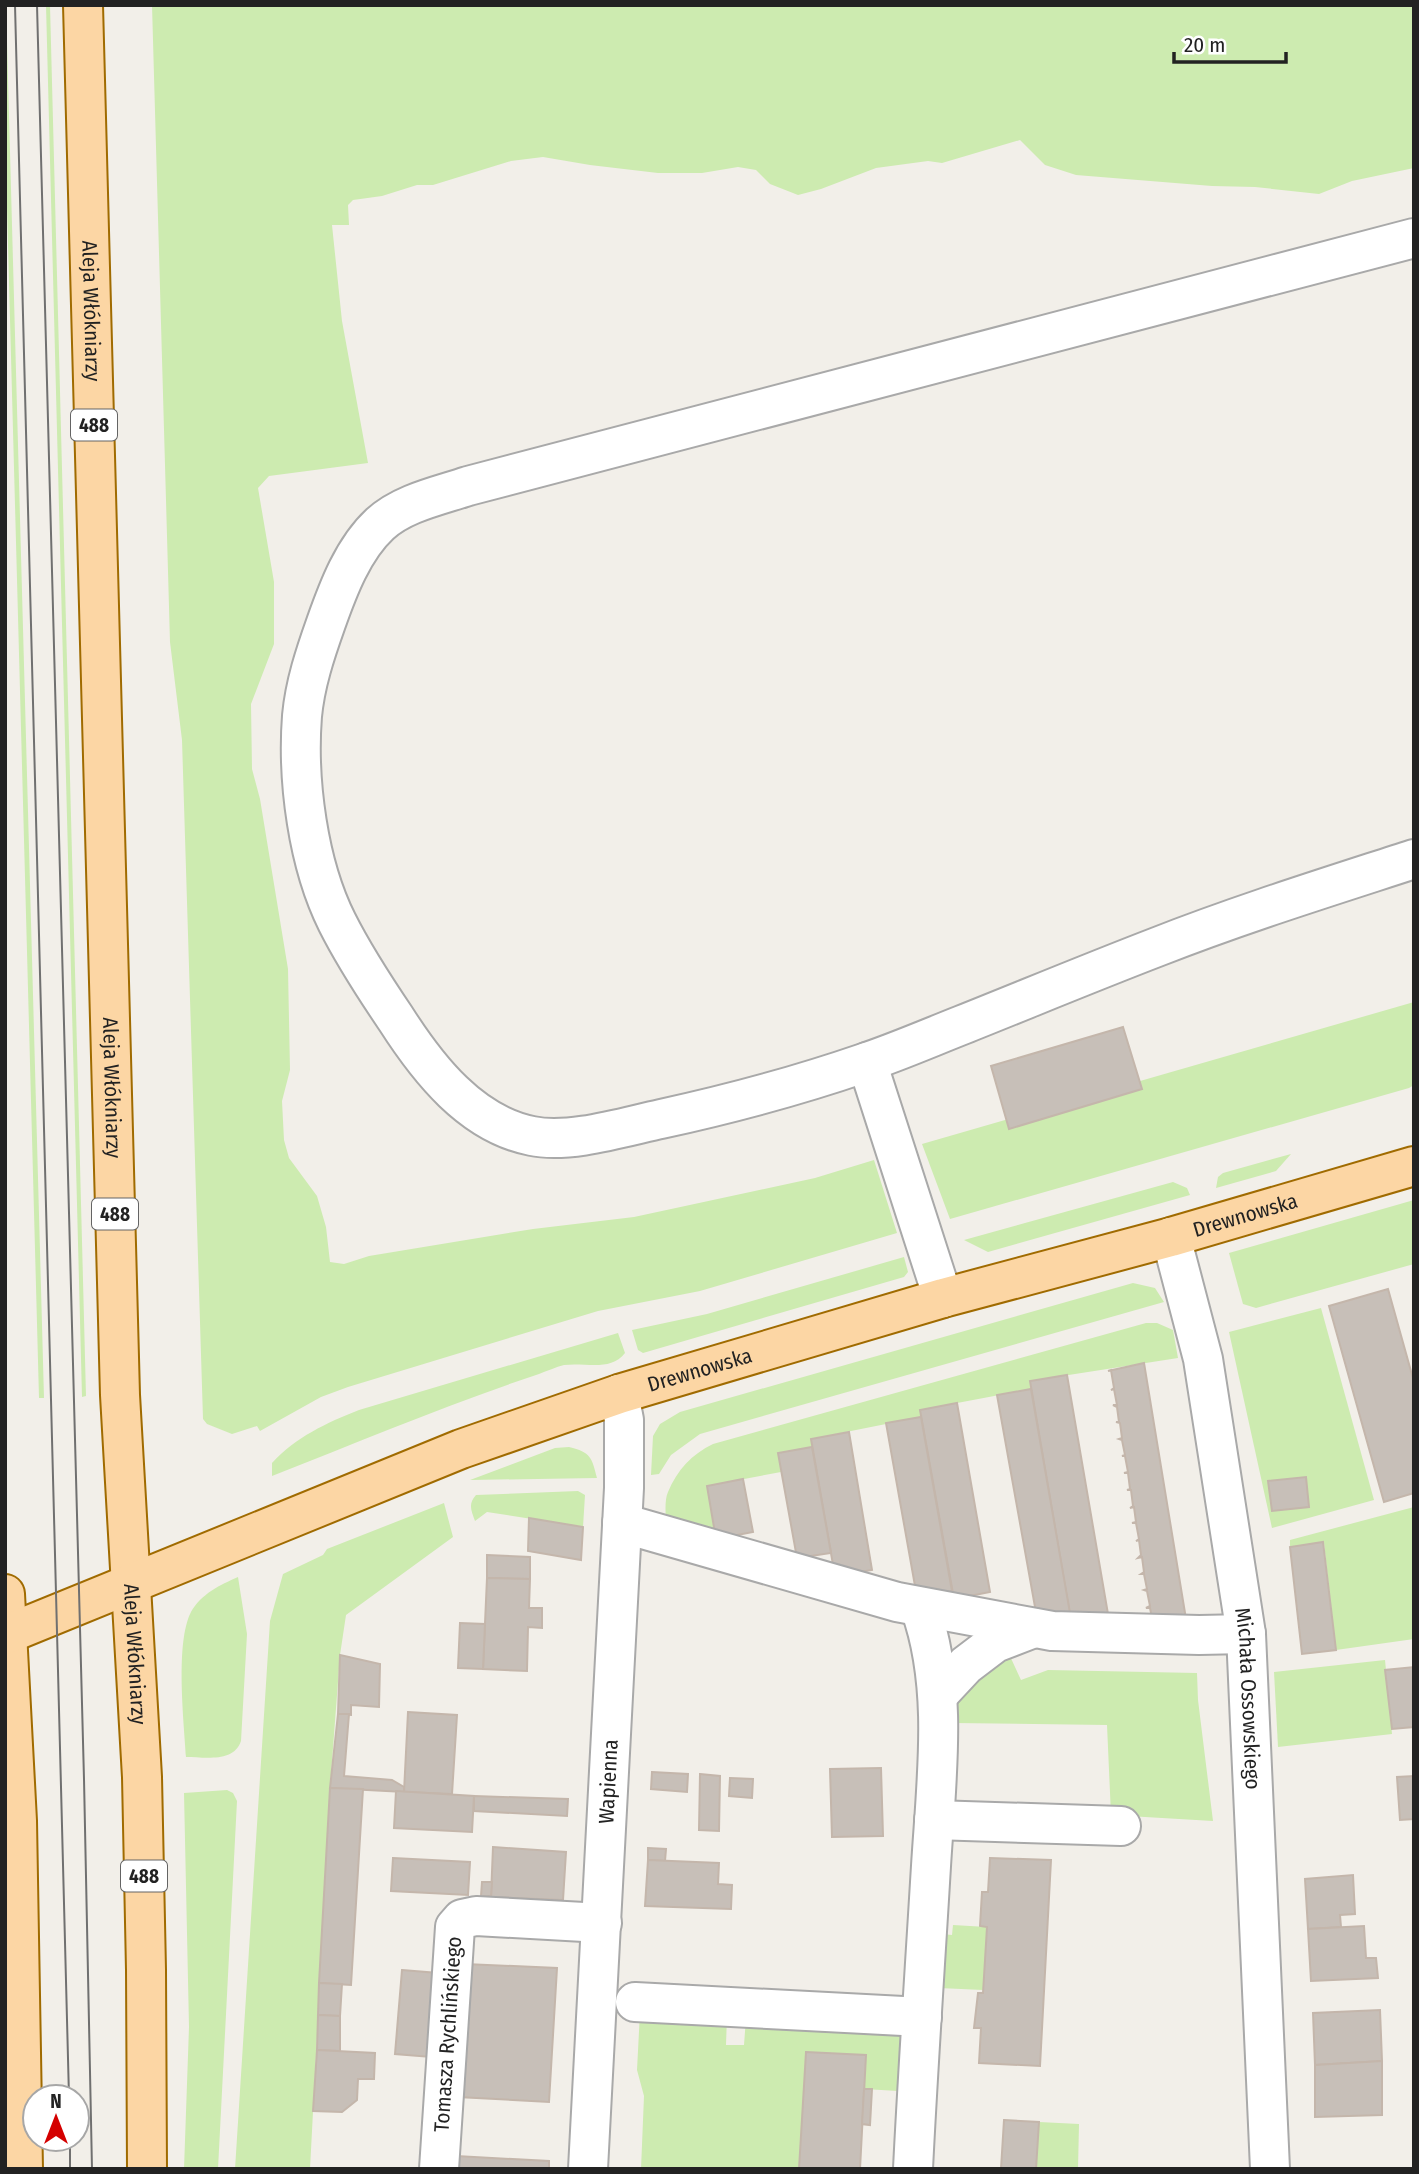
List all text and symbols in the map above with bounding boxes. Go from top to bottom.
scale bar [1174,21,1286,65]
text: 20 m [1184,32,1225,58]
street label: Aleja Włókniarzy [76,240,106,383]
road number: 488 [71,410,117,440]
street label: Aleja Włókniarzy [97,1017,127,1159]
street label: Drewnowska [1190,1188,1301,1243]
road number: 488 [92,1198,138,1230]
street label: Drewnowska [644,1342,755,1398]
street label: Aleja Włókniarzy [118,1583,152,1726]
street label: Michała Ossowskiego [1229,1606,1266,1790]
street label: Wapienna [593,1739,624,1825]
road number: 488 [121,1860,167,1892]
street label: Tomasza Rychlińskiego [428,1936,467,2133]
north arrow [21,2083,91,2153]
text: N [50,2090,62,2113]

